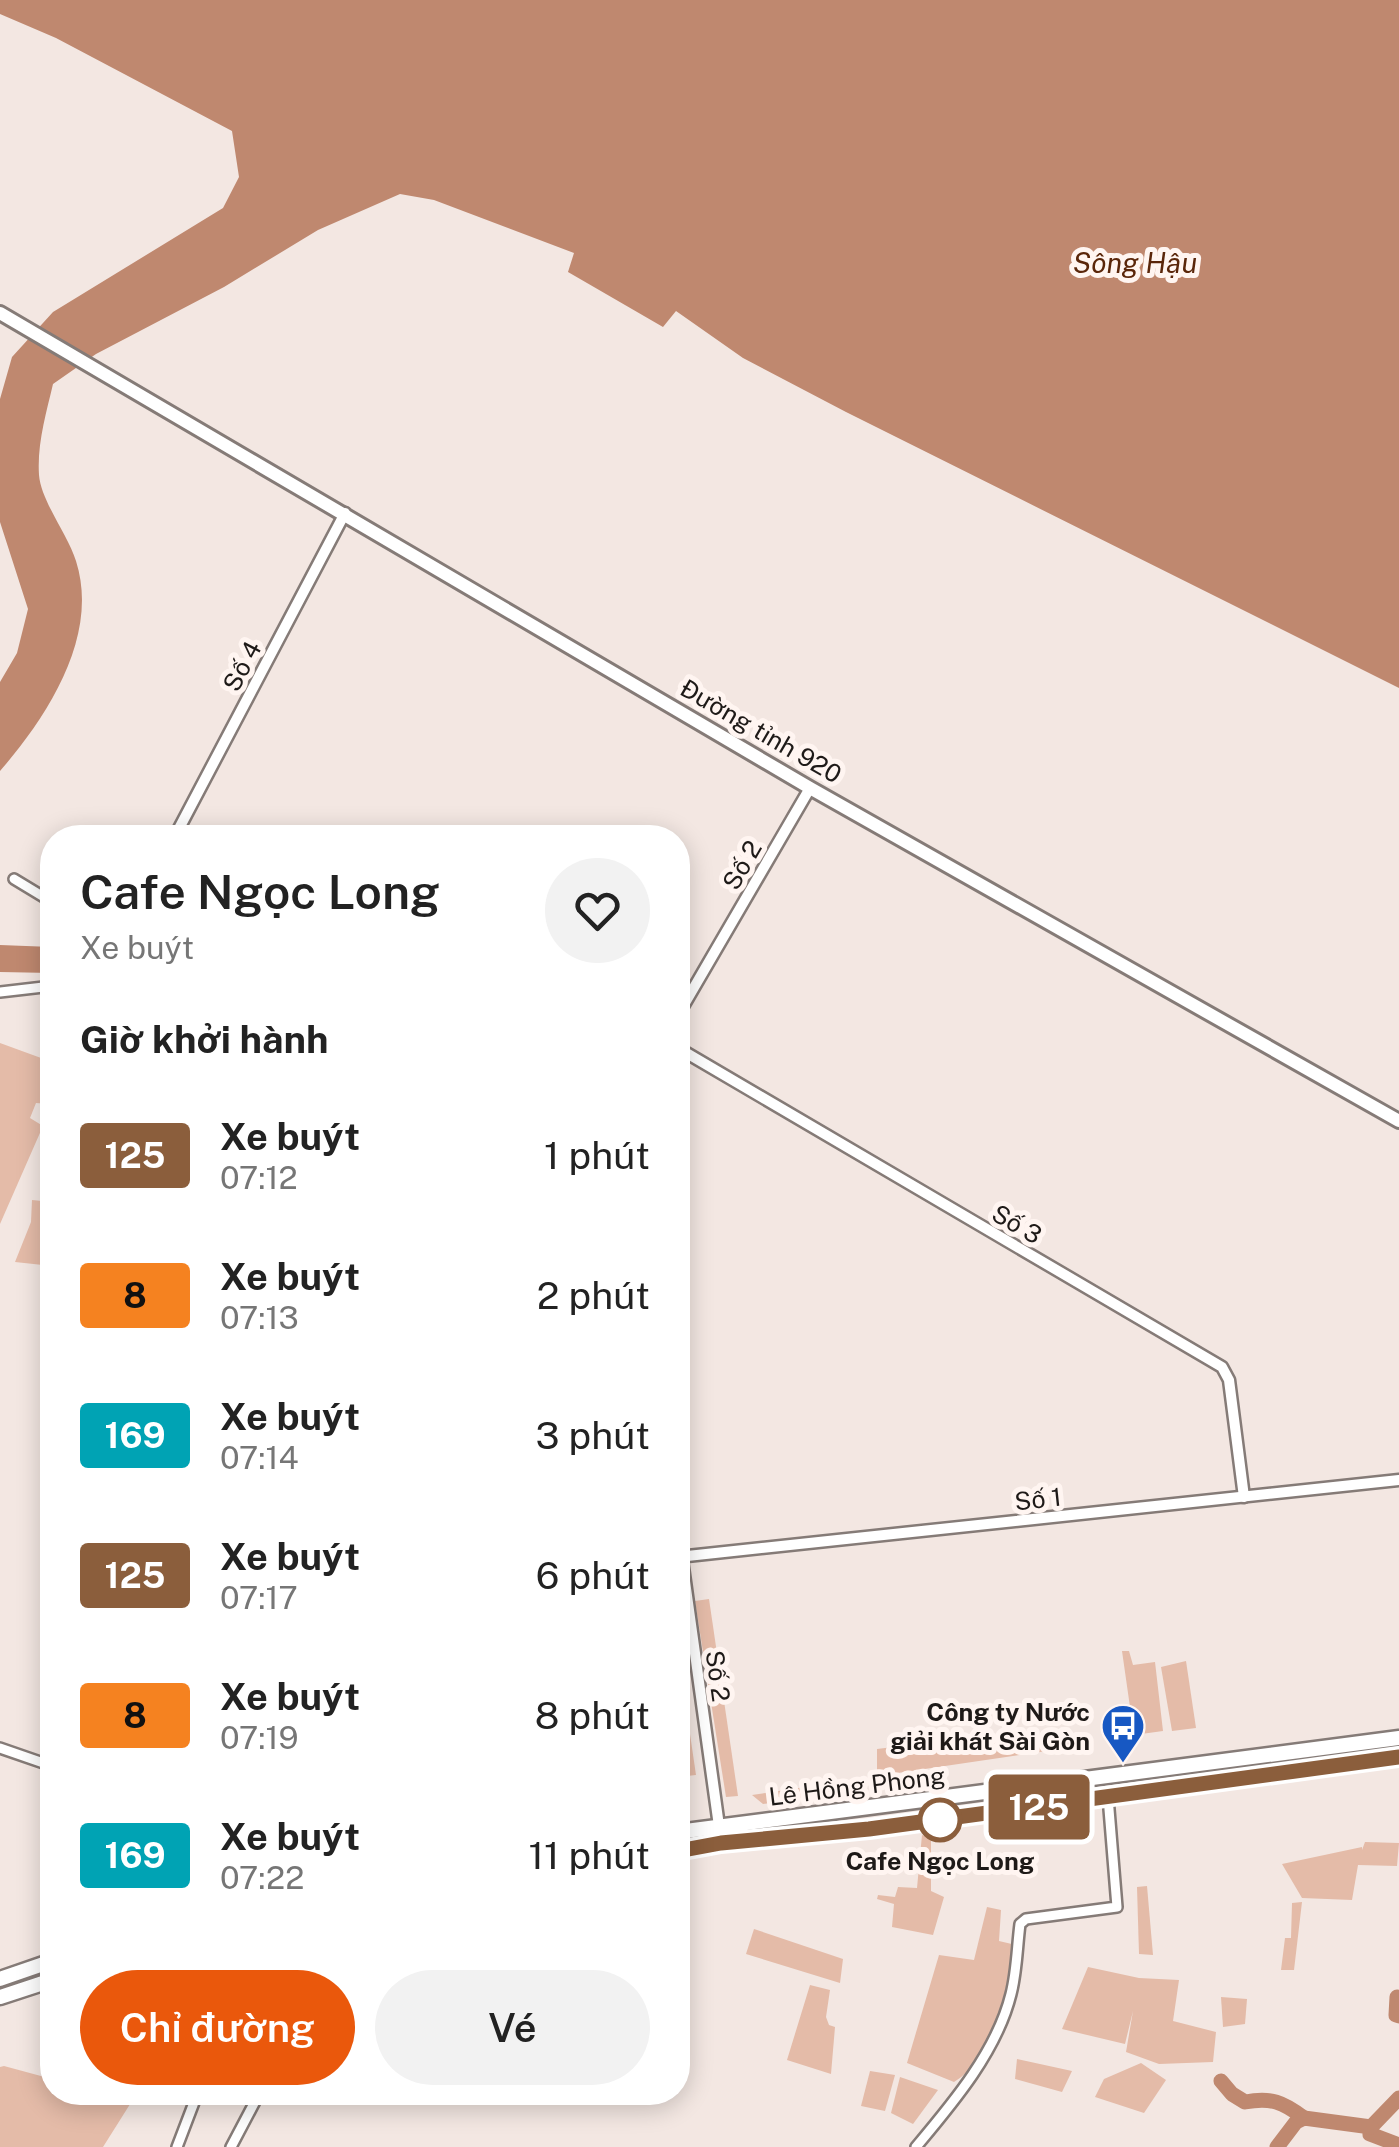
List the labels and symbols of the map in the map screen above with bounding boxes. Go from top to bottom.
water label: Sông Hậu [1073,246,1197,279]
street label: Số 4 [216,636,268,696]
street label: Đường tỉnh 920 [675,673,847,789]
street label: Số 2 [716,835,768,895]
street label: Số 3 [987,1198,1047,1250]
street label: Số 1 [1013,1482,1063,1516]
street label: Số 2 [700,1648,736,1704]
place label: Công ty Nước giải khát Sài Gòn [890,1697,1090,1756]
bus stop icon: Công ty Nước giải khát Sài Gòn [1100,1703,1146,1764]
street label: Lê Hồng Phong [767,1760,947,1812]
line badge: 125 [982,1774,1096,1840]
marker: Cafe Ngọc Long [919,1799,961,1841]
place label: Cafe Ngọc Long [846,1846,1035,1876]

